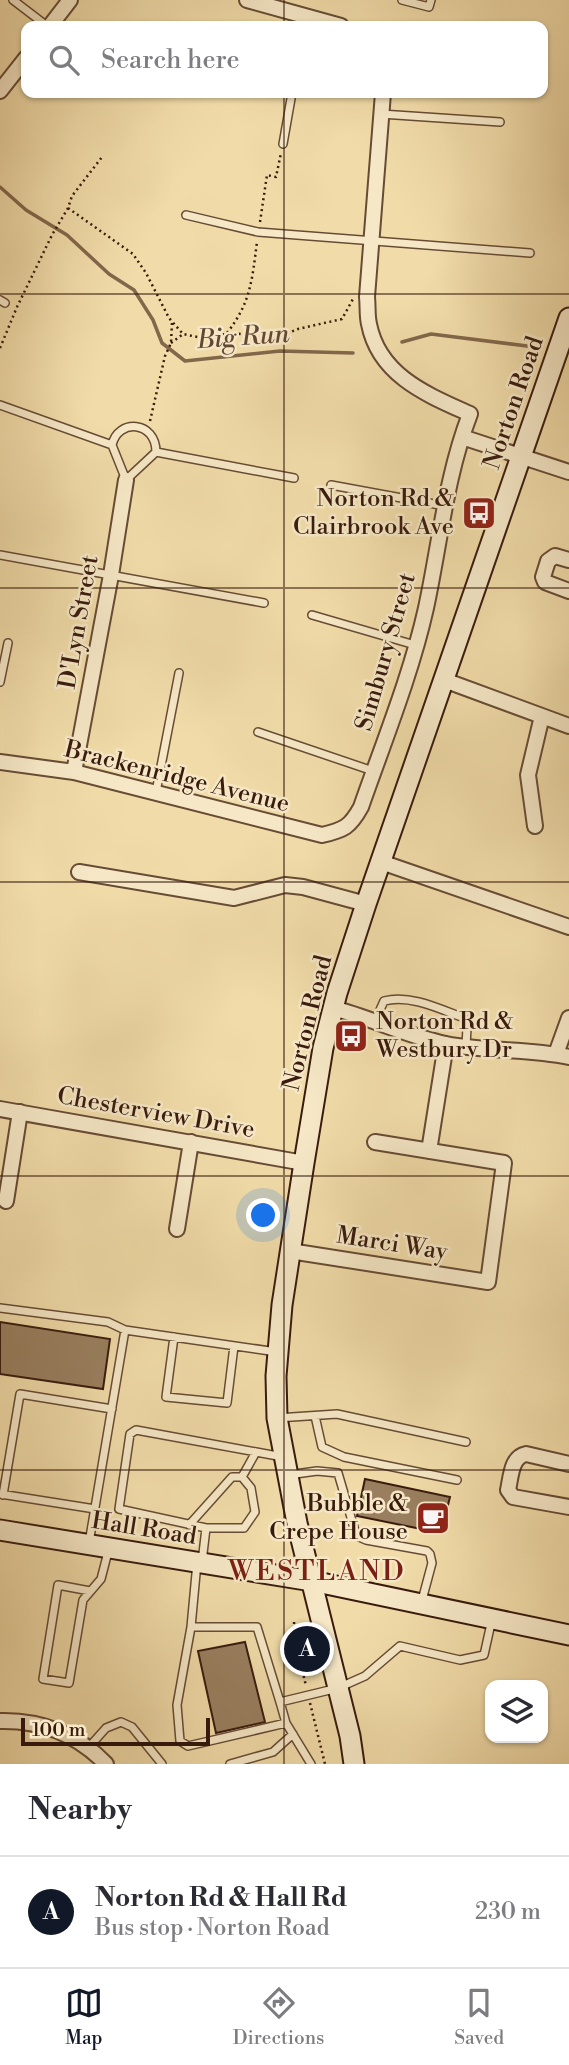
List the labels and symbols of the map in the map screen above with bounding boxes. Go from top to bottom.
water label: Big Run [195,318,291,356]
street label: Norton Road [477,332,551,473]
place label: Norton Rd & Clairbrook Ave [293,484,454,542]
bus stop icon: Norton Rd & Clairbrook Ave [460,494,498,532]
street label: D'Lyn Street [52,552,106,691]
street label: Simbury Street [349,569,423,735]
street label: Brackenridge Avenue [60,734,293,819]
street label: Norton Road [277,952,339,1094]
place label: Norton Rd & Westbury Dr [375,1007,513,1065]
bus stop icon: Norton Rd & Westbury Dr [332,1017,370,1055]
street label: Chesterview Drive [55,1081,257,1145]
your location [246,1198,280,1232]
street label: Marci Way [334,1220,450,1268]
place label: Bubble & Crepe House [269,1489,408,1547]
cafe icon: Bubble & Crepe House [414,1499,452,1537]
street label: Hall Road [89,1506,199,1552]
district label: WESTLAND [227,1554,406,1589]
pin: A [284,1623,330,1675]
scale bar [21,1715,210,1747]

